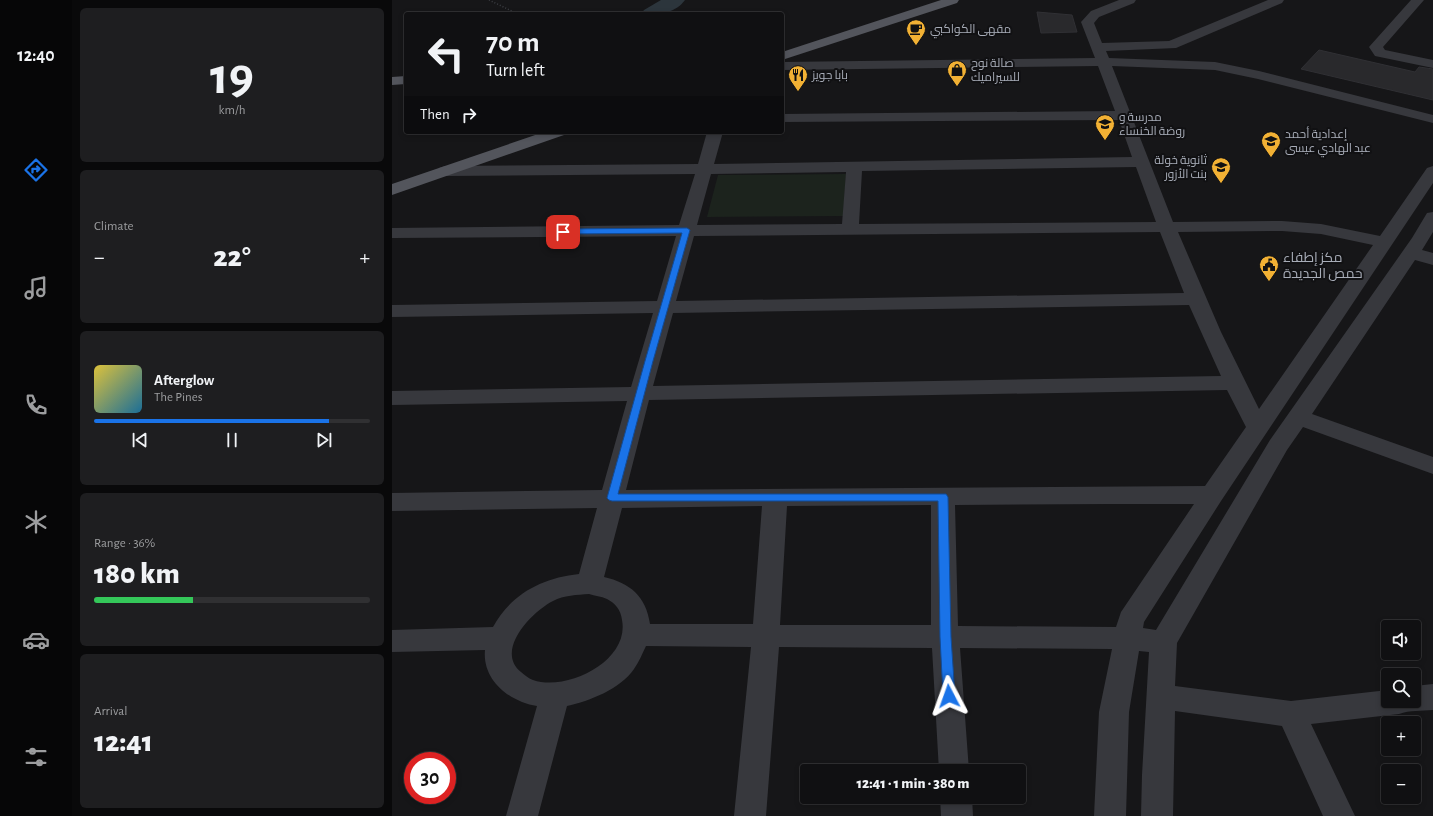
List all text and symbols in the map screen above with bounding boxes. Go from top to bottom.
cafe icon: مقهى الكواكبي [905,18,927,46]
place label: مقهى الكواكبي [930,23,1011,39]
icon: left [420,28,472,80]
text: 70 m [486,29,540,57]
text: 12:40 [17,47,55,65]
text: 19 [210,51,254,103]
place label: صالة نوح للسيراميك [971,57,1020,84]
shop icon: صالة نوح للسيراميك [946,59,968,87]
text: Turn left [486,62,545,80]
restaurant icon: بابا جويز [787,64,809,92]
place label: بابا جويز [811,69,848,82]
text: km/h [219,104,245,117]
icon: right [458,104,480,126]
text: Then [420,107,450,122]
place label: مدرسة و روضة الخنساء [1119,111,1185,138]
school or university icon: مدرسة و روضة الخنساء [1094,113,1116,141]
place label: إعدادية أحمد عبد الهادي عيسى [1285,126,1371,158]
school or university icon: إعدادية أحمد عبد الهادي عيسى [1260,130,1282,158]
place label: ثانوية خولة بنت الأزور [1154,154,1208,181]
icon: directions [22,156,50,184]
school or university icon: ثانوية خولة بنت الأزور [1210,156,1232,184]
pin [546,215,580,249]
text: Climate [94,220,133,233]
icon: arrive [552,221,574,243]
text: 22° [213,242,251,272]
text: − [94,246,105,268]
text: + [359,246,370,268]
place label: مكز إطفاء حمص الجديدة [1283,251,1363,281]
public building icon: مكز إطفاء حمص الجديدة [1258,254,1280,282]
icon: music [22,274,50,302]
text: Afterglow [154,373,214,388]
icon: phone [22,391,50,419]
text: The Pines [154,391,203,404]
icon: previous [129,429,151,451]
icon: pause [221,429,243,451]
icon: next [313,429,335,451]
icon: climate [22,508,50,536]
text: Range · 36% [94,537,155,550]
text: 180 km [94,559,180,589]
map controls [1381,620,1421,804]
button: sound [1381,620,1421,660]
icon: car [22,626,50,654]
button: search [1381,668,1421,708]
position arrow [928,675,970,717]
text: Arrival [94,705,127,718]
button: + [1381,716,1421,756]
text: 12:41 [94,727,153,757]
icon: filters [22,743,50,771]
speed limit sign: 30 [404,752,456,804]
button: − [1381,764,1421,804]
text: 12:41 · 1 min · 380 m [856,776,970,791]

